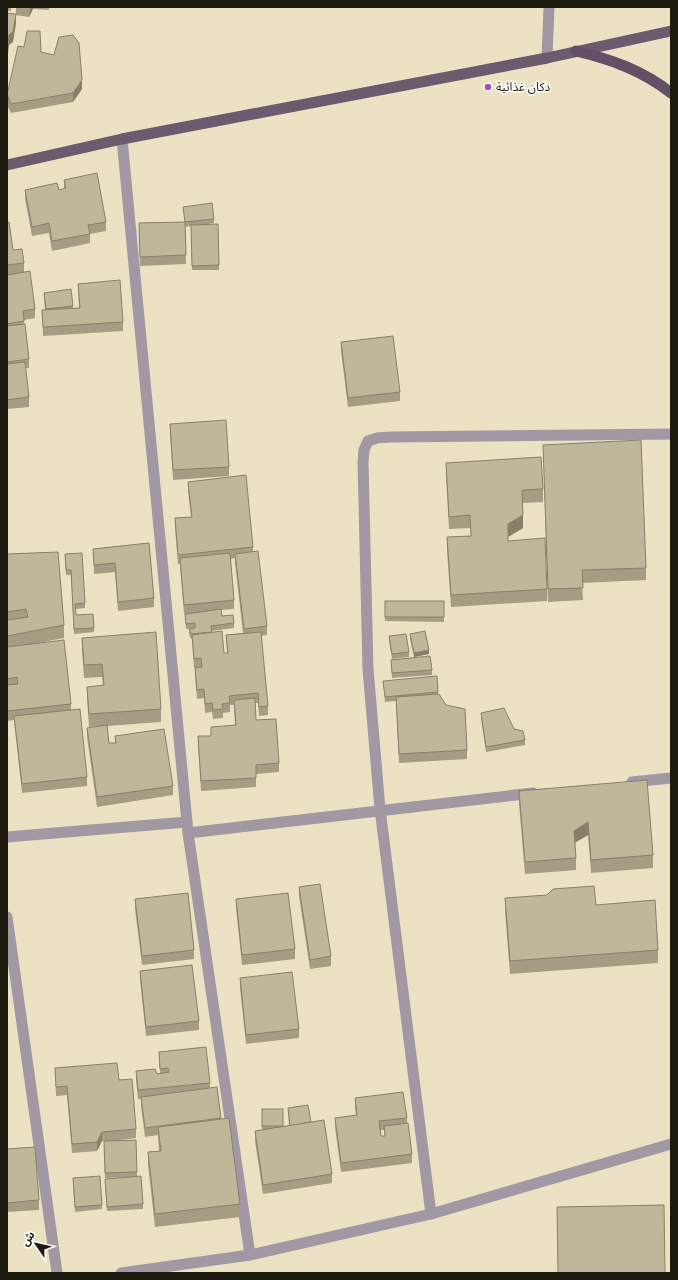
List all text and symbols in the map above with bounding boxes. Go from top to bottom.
place label: دكان غذائية [496,80,550,94]
marker: دكان غذائية [483,82,493,92]
north arrow [16,1224,56,1264]
text: ش [19,1229,38,1249]

